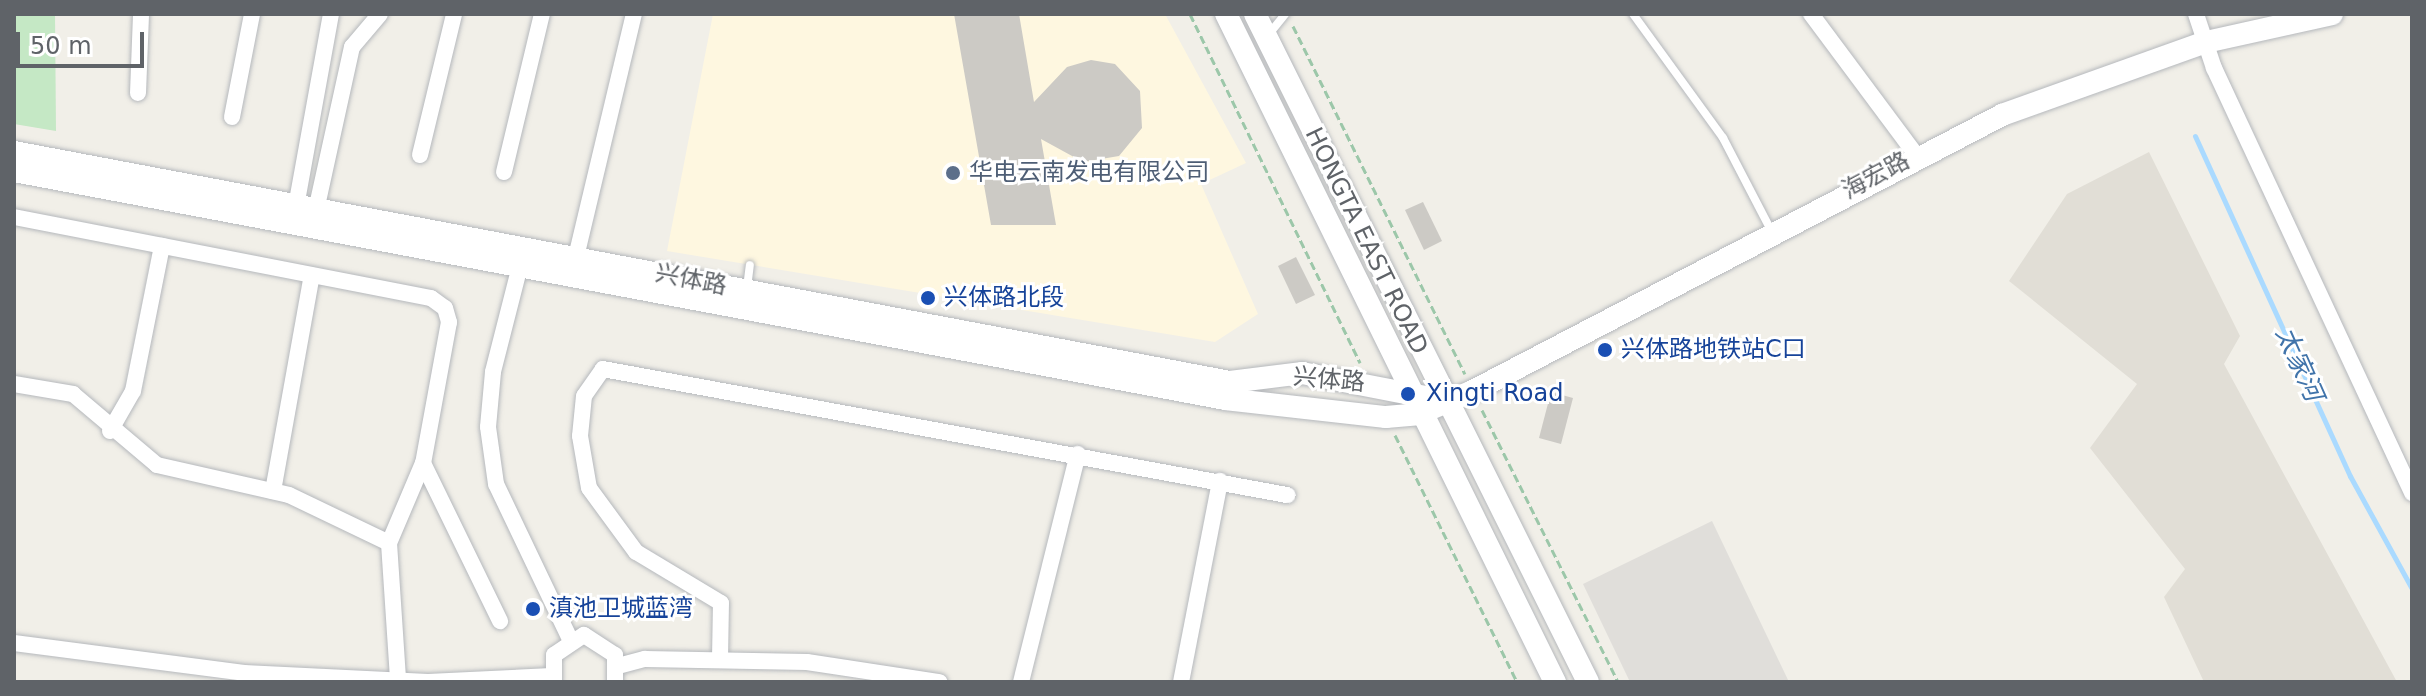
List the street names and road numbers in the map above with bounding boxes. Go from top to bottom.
street label: HONGTA EAST ROAD [1299,123,1433,359]
street label: 海宏路 [1837,146,1915,206]
street label: 兴体路 [653,259,729,301]
street label: 兴体路 [1292,363,1366,397]

